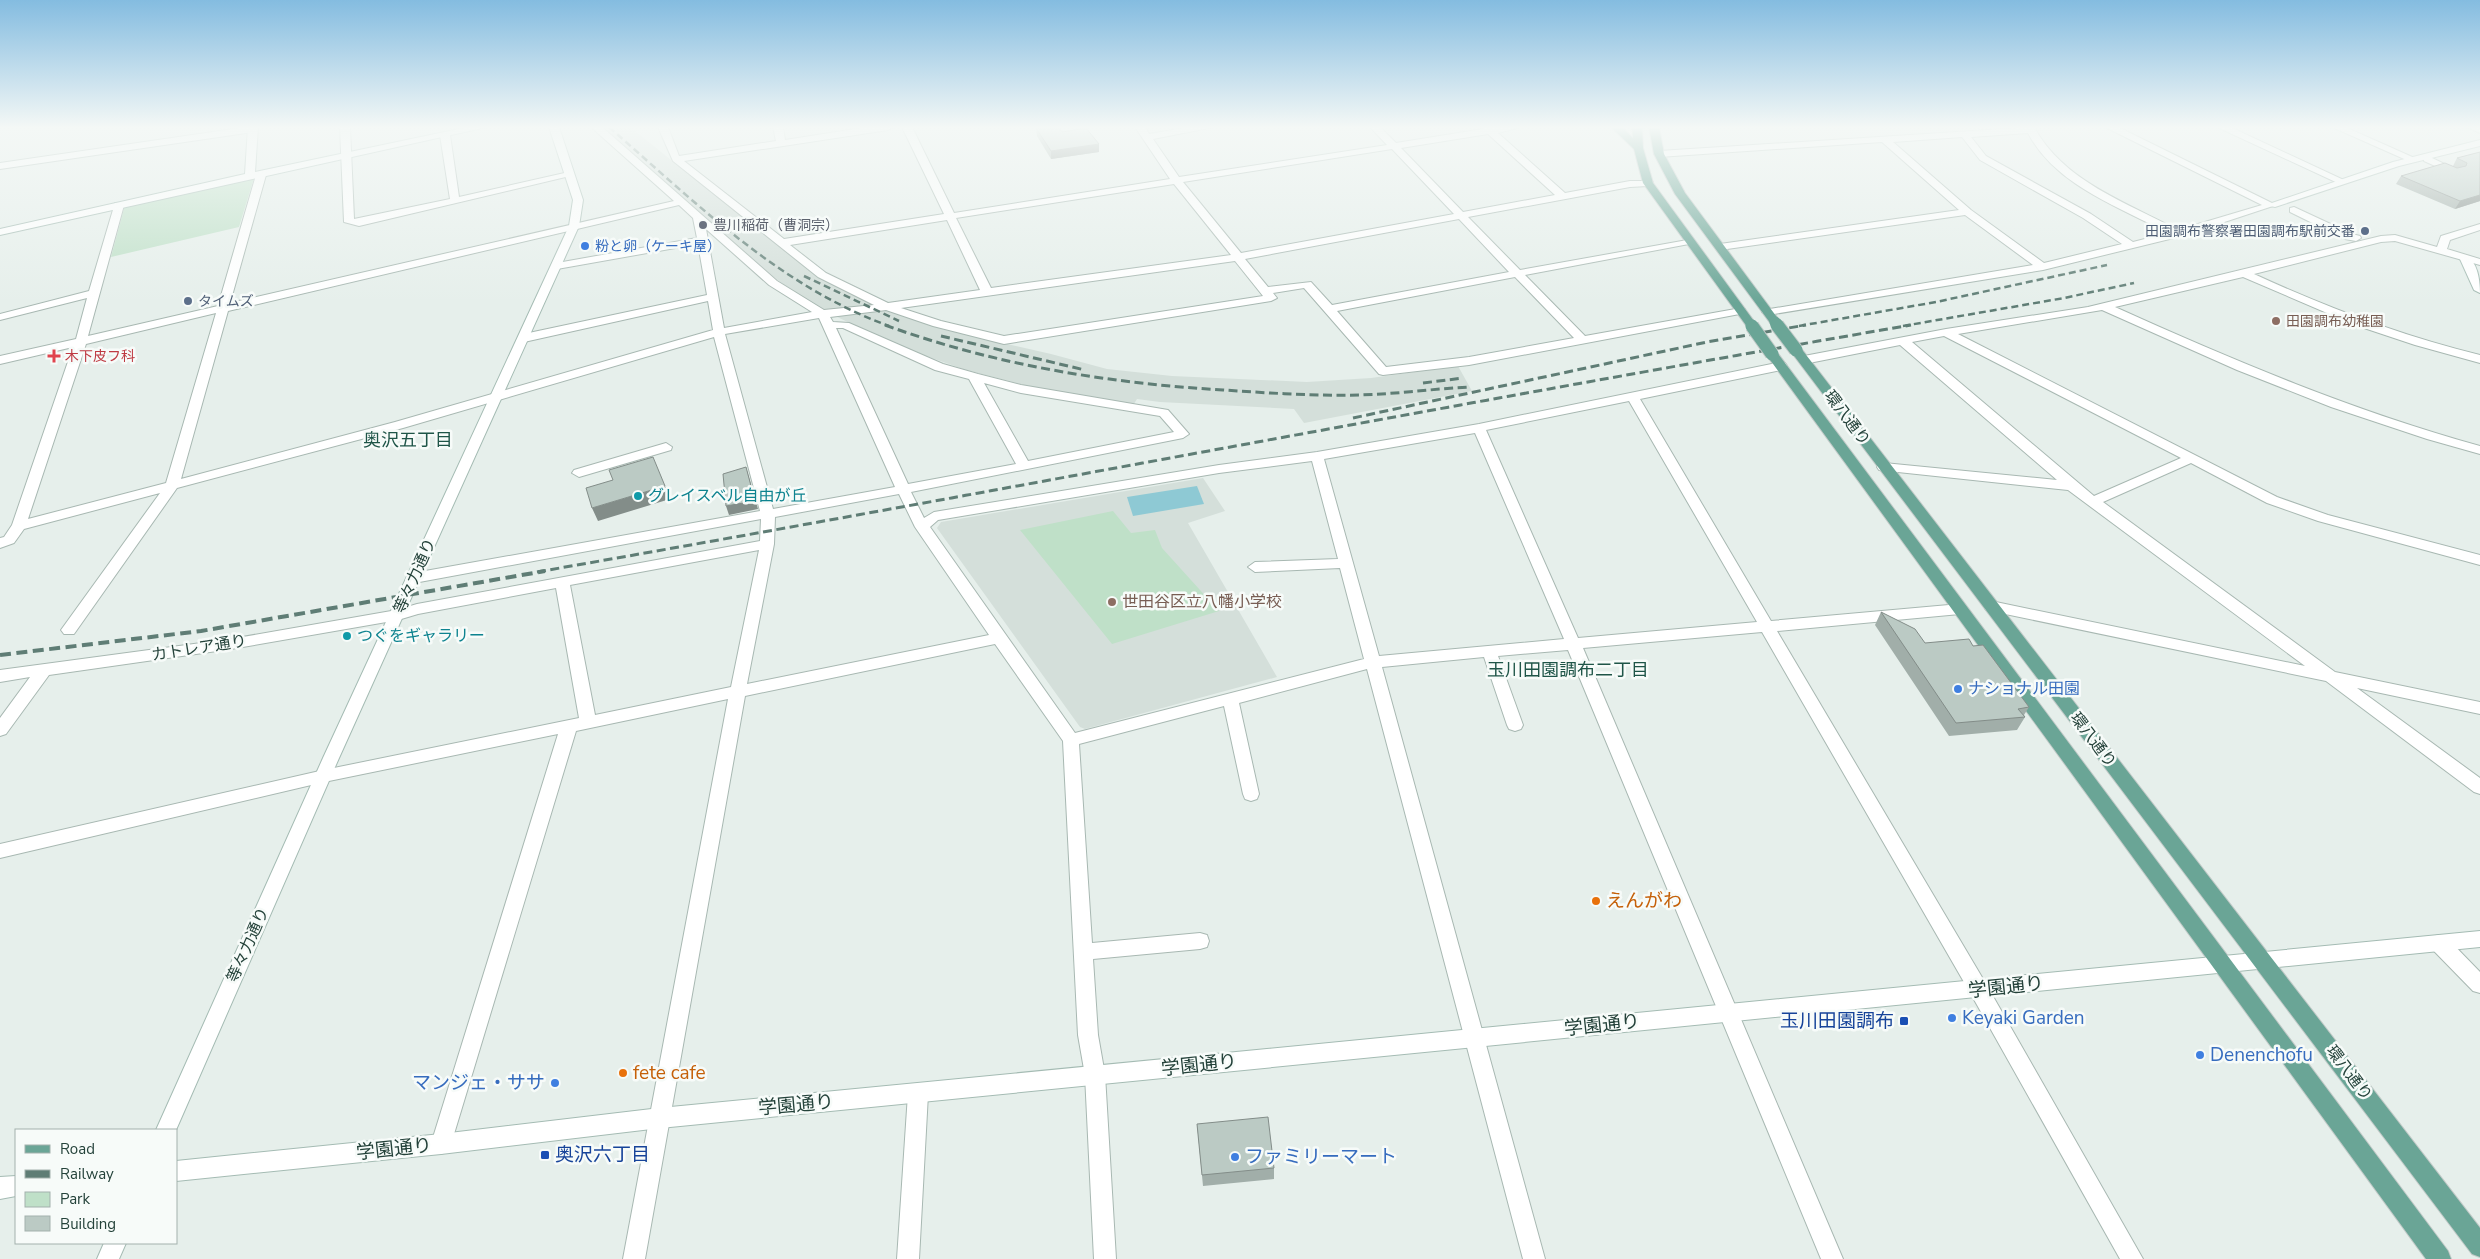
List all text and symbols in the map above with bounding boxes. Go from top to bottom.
place label: 豊川稲荷（曹洞宗） [713,216,839,235]
marker: 豊川稲荷（曹洞宗） [697,219,709,231]
place label: 田園調布警察署田園調布駅前交番 [2145,222,2355,241]
marker: 田園調布警察署田園調布駅前交番 [2359,225,2371,237]
place label: 粉と卵（ケーキ屋） [595,237,721,256]
marker: 粉と卵（ケーキ屋） [579,240,591,252]
place label: タイムズ [198,292,254,311]
marker: タイムズ [182,295,194,307]
place label: 田園調布幼稚園 [2286,312,2384,331]
marker: 田園調布幼稚園 [2270,315,2282,327]
place label: 木下皮フ科 [65,347,135,366]
marker: 木下皮フ科 [47,349,61,363]
street label: 環八通り [1819,386,1875,450]
district label: 奥沢五丁目 [363,428,453,452]
place label: グレイスベル自由が丘 [648,485,806,507]
marker: グレイスベル自由が丘 [632,490,644,502]
street label: 等々力通り [389,535,441,617]
place label: 世田谷区立八幡小学校 [1122,591,1282,613]
marker: 世田谷区立八幡小学校 [1106,596,1118,608]
place label: つぐをギャラリー [357,625,485,647]
street label: カトレア通り [150,630,248,666]
marker: つぐをギャラリー [341,630,353,642]
district label: 玉川田園調布二丁目 [1487,658,1649,682]
place label: ナショナル田園 [1968,678,2080,700]
marker: ナショナル田園 [1952,683,1964,695]
street label: 環八通り [2065,708,2121,772]
place label: えんがわ [1606,888,1682,914]
marker: えんがわ [1590,895,1602,907]
street label: 等々力通り [222,904,274,986]
street label: 学園通り [1967,970,2045,1004]
place label: Keyaki Garden [1962,1005,2085,1031]
street label: 学園通り [1563,1008,1641,1042]
place label: 玉川田園調布 [1780,1008,1894,1034]
marker: Keyaki Garden [1946,1012,1958,1024]
marker: 玉川田園調布 [1898,1015,1910,1027]
street label: 環八通り [2321,1041,2377,1105]
place label: Denenchofu [2210,1042,2313,1068]
street label: 学園通り [1160,1048,1238,1082]
marker: Denenchofu [2194,1049,2206,1061]
place label: fete cafe [633,1060,706,1086]
marker: fete cafe [617,1067,629,1079]
place label: マンジェ・ササ [412,1070,545,1096]
marker: マンジェ・ササ [549,1077,561,1089]
street label: 学園通り [757,1089,835,1121]
legend [15,1129,178,1244]
street label: 学園通り [355,1132,433,1166]
text: Road [60,1139,95,1159]
place label: 奥沢六丁目 [555,1142,650,1168]
place label: ファミリーマート [1245,1144,1397,1170]
marker: 奥沢六丁目 [539,1149,551,1161]
marker: ファミリーマート [1229,1151,1241,1163]
text: Railway [60,1164,114,1184]
text: Park [60,1189,90,1209]
text: Building [60,1214,116,1234]

